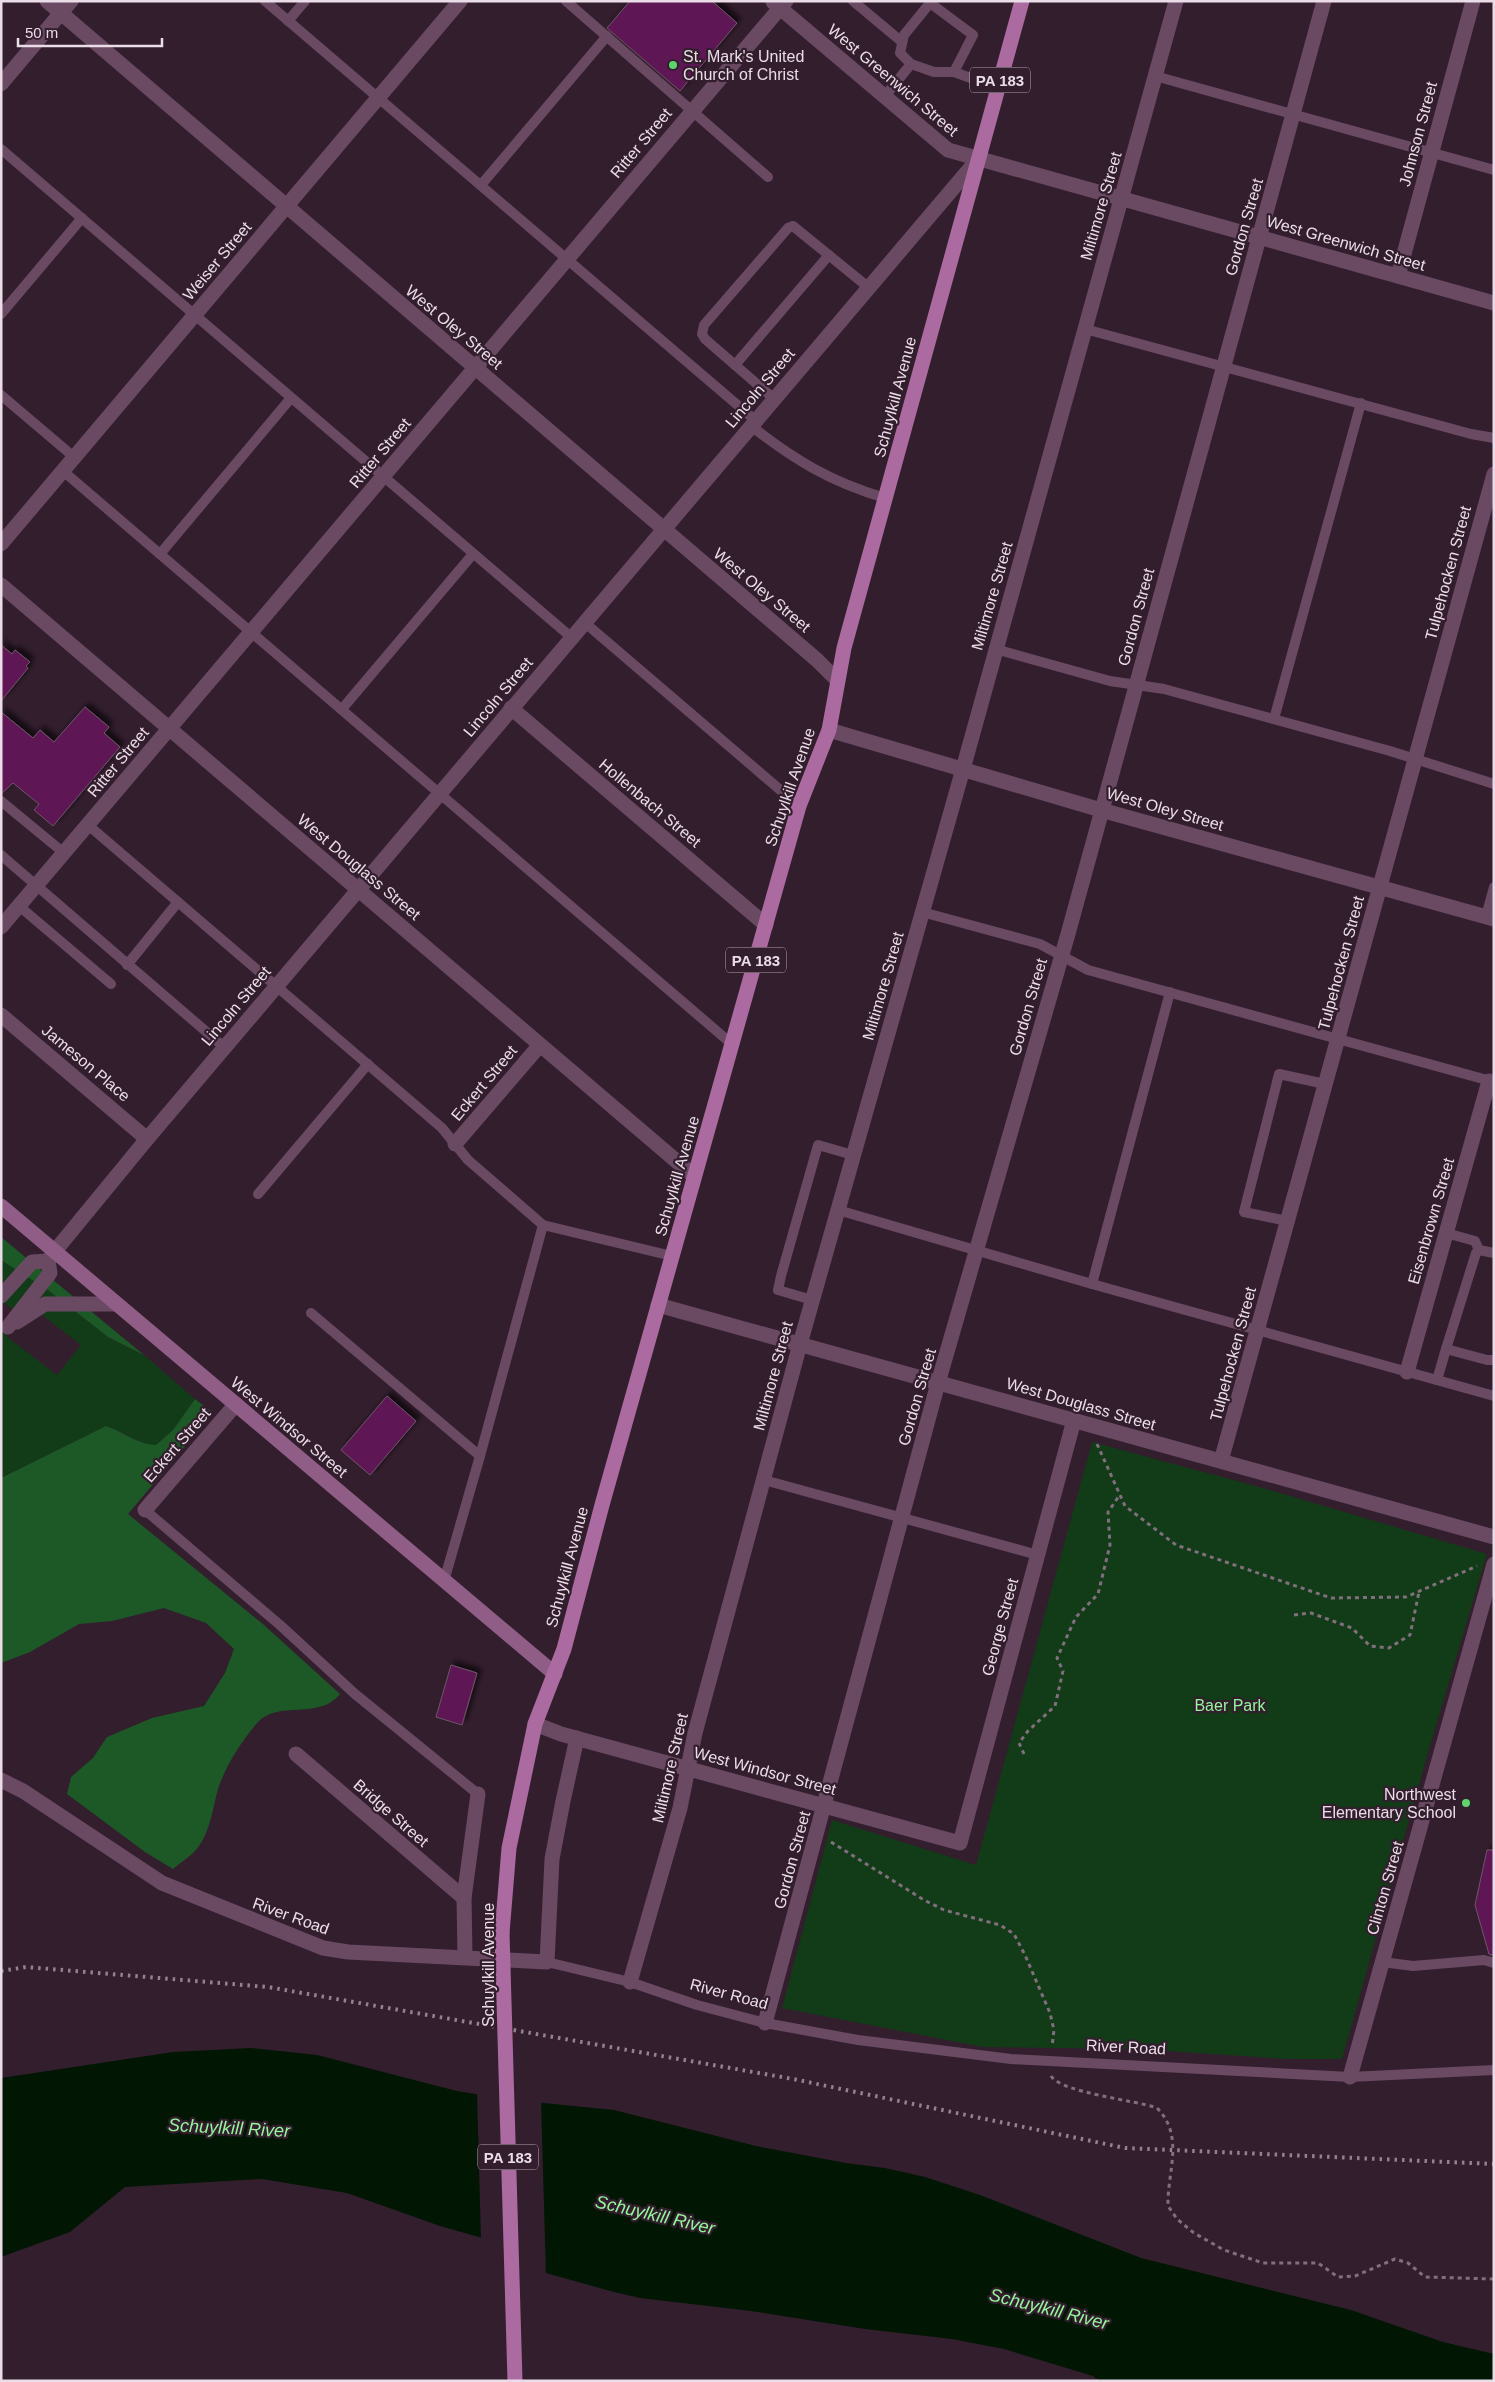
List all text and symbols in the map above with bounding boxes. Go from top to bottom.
scale bar [18,15,161,47]
street label: West Greenwich Street [825,21,962,140]
text: 50 m [25,24,58,41]
place label: St. Mark's United Church of Christ [683,48,804,83]
marker: St. Mark's United Church of Christ [667,59,679,71]
road number: PA 183 [970,68,1030,92]
street label: Johnson Street [1396,79,1440,188]
street label: Ritter Street [607,104,675,181]
street label: Miltimore Street [1077,149,1125,262]
street label: Gordon Street [1222,176,1266,278]
street label: West Greenwich Street [1265,212,1428,274]
street label: Weiser Street [179,218,255,303]
street label: West Oley Street [402,282,506,373]
street label: Schuylkill Avenue [871,335,919,459]
street label: Lincoln Street [722,345,798,431]
street label: Ritter Street [346,414,414,491]
street label: Tulpehocken Street [1422,504,1474,642]
street label: Miltimore Street [968,539,1016,652]
street label: West Oley Street [710,545,814,636]
street label: Gordon Street [1115,566,1157,668]
street label: Lincoln Street [460,654,536,740]
street label: Ritter Street [84,723,152,800]
street label: Schuylkill Avenue [762,725,818,849]
street label: Hollenbach Street [596,756,705,851]
street label: West Oley Street [1105,784,1226,834]
street label: West Douglass Street [294,811,424,924]
street label: Tulpehocken Street [1315,894,1367,1032]
street label: Miltimore Street [859,929,907,1042]
road number: PA 183 [726,948,786,972]
street label: Gordon Street [1006,956,1050,1058]
street label: Lincoln Street [198,963,274,1049]
street label: Jameson Place [39,1021,133,1105]
street label: Eckert Street [448,1042,521,1124]
street label: Schuylkill Avenue [652,1114,702,1238]
street label: Eisenbrown Street [1405,1155,1457,1286]
street label: Tulpehocken Street [1207,1285,1259,1423]
street label: Miltimore Street [750,1319,796,1432]
street label: Gordon Street [895,1346,939,1448]
street label: West Windsor Street [227,1373,351,1481]
street label: West Douglass Street [1004,1375,1158,1434]
street label: Eckert Street [140,1404,214,1485]
street label: Schuylkill Avenue [543,1505,591,1629]
street label: George Street [979,1576,1021,1678]
park label: Baer Park [1194,1697,1267,1714]
street label: Miltimore Street [649,1711,691,1824]
street label: West Windsor Street [692,1744,838,1798]
street label: Bridge Street [350,1776,432,1850]
place label: Northwest Elementary School [1322,1786,1457,1821]
marker: Northwest Elementary School [1460,1797,1472,1809]
street label: Gordon Street [771,1809,813,1911]
street label: Clinton Street [1363,1839,1407,1937]
street label: River Road [250,1894,332,1938]
street label: Schuylkill Avenue [480,1903,497,2027]
street label: River Road [688,1975,770,2013]
street label: River Road [1086,2036,1166,2058]
water label: Schuylkill River [168,2115,291,2141]
road number: PA 183 [478,2144,538,2170]
water label: Schuylkill River [593,2192,718,2239]
water label: Schuylkill River [987,2285,1112,2334]

